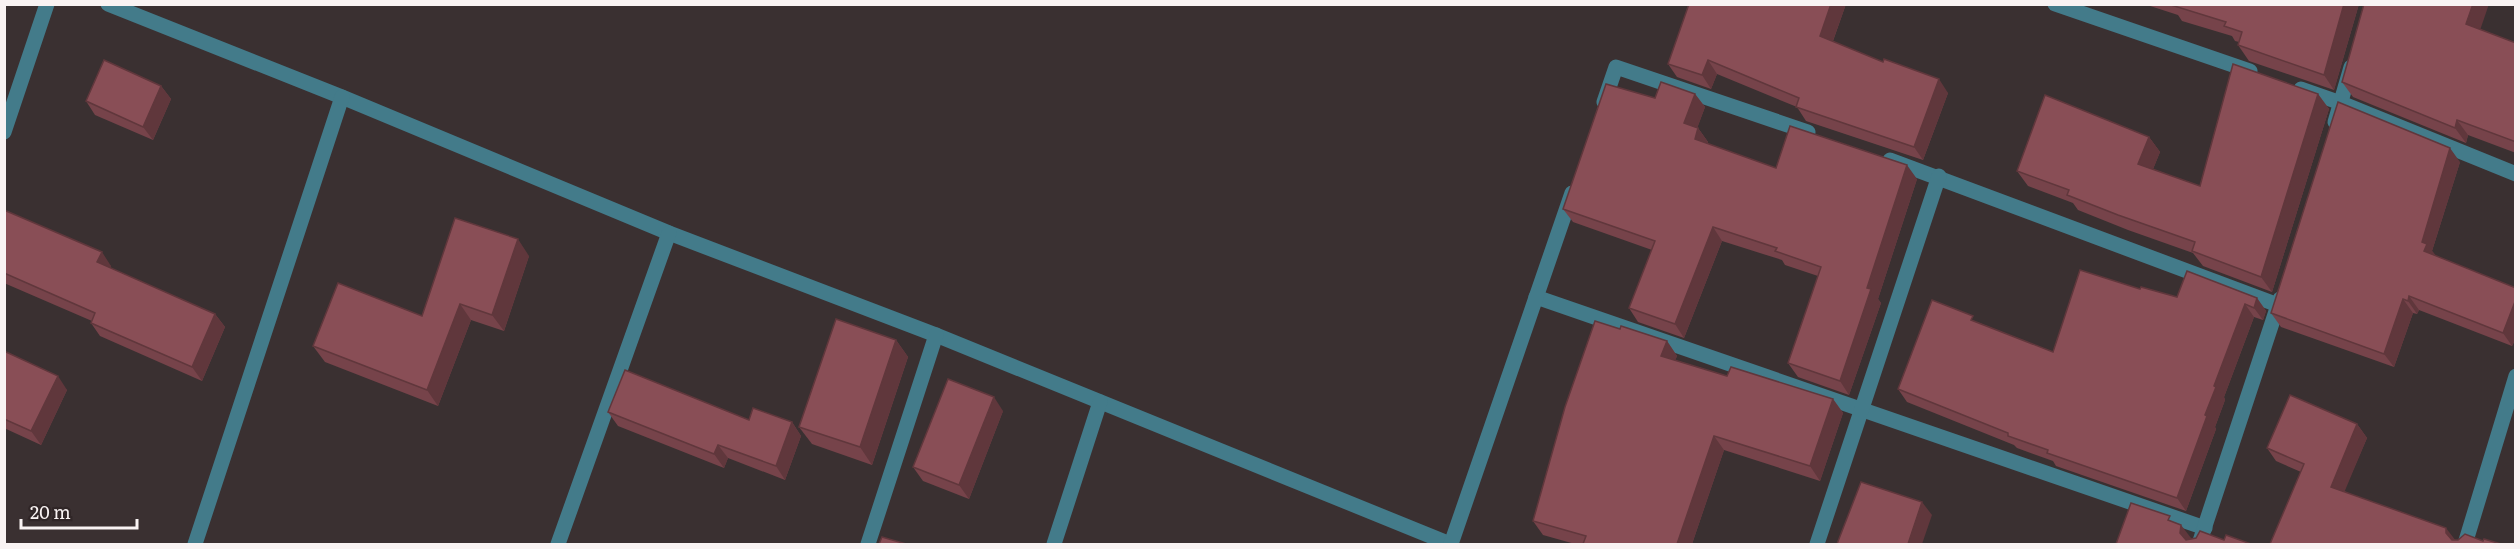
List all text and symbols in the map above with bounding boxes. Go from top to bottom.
scale bar [21,492,136,530]
text: 20 m [30,498,71,525]

